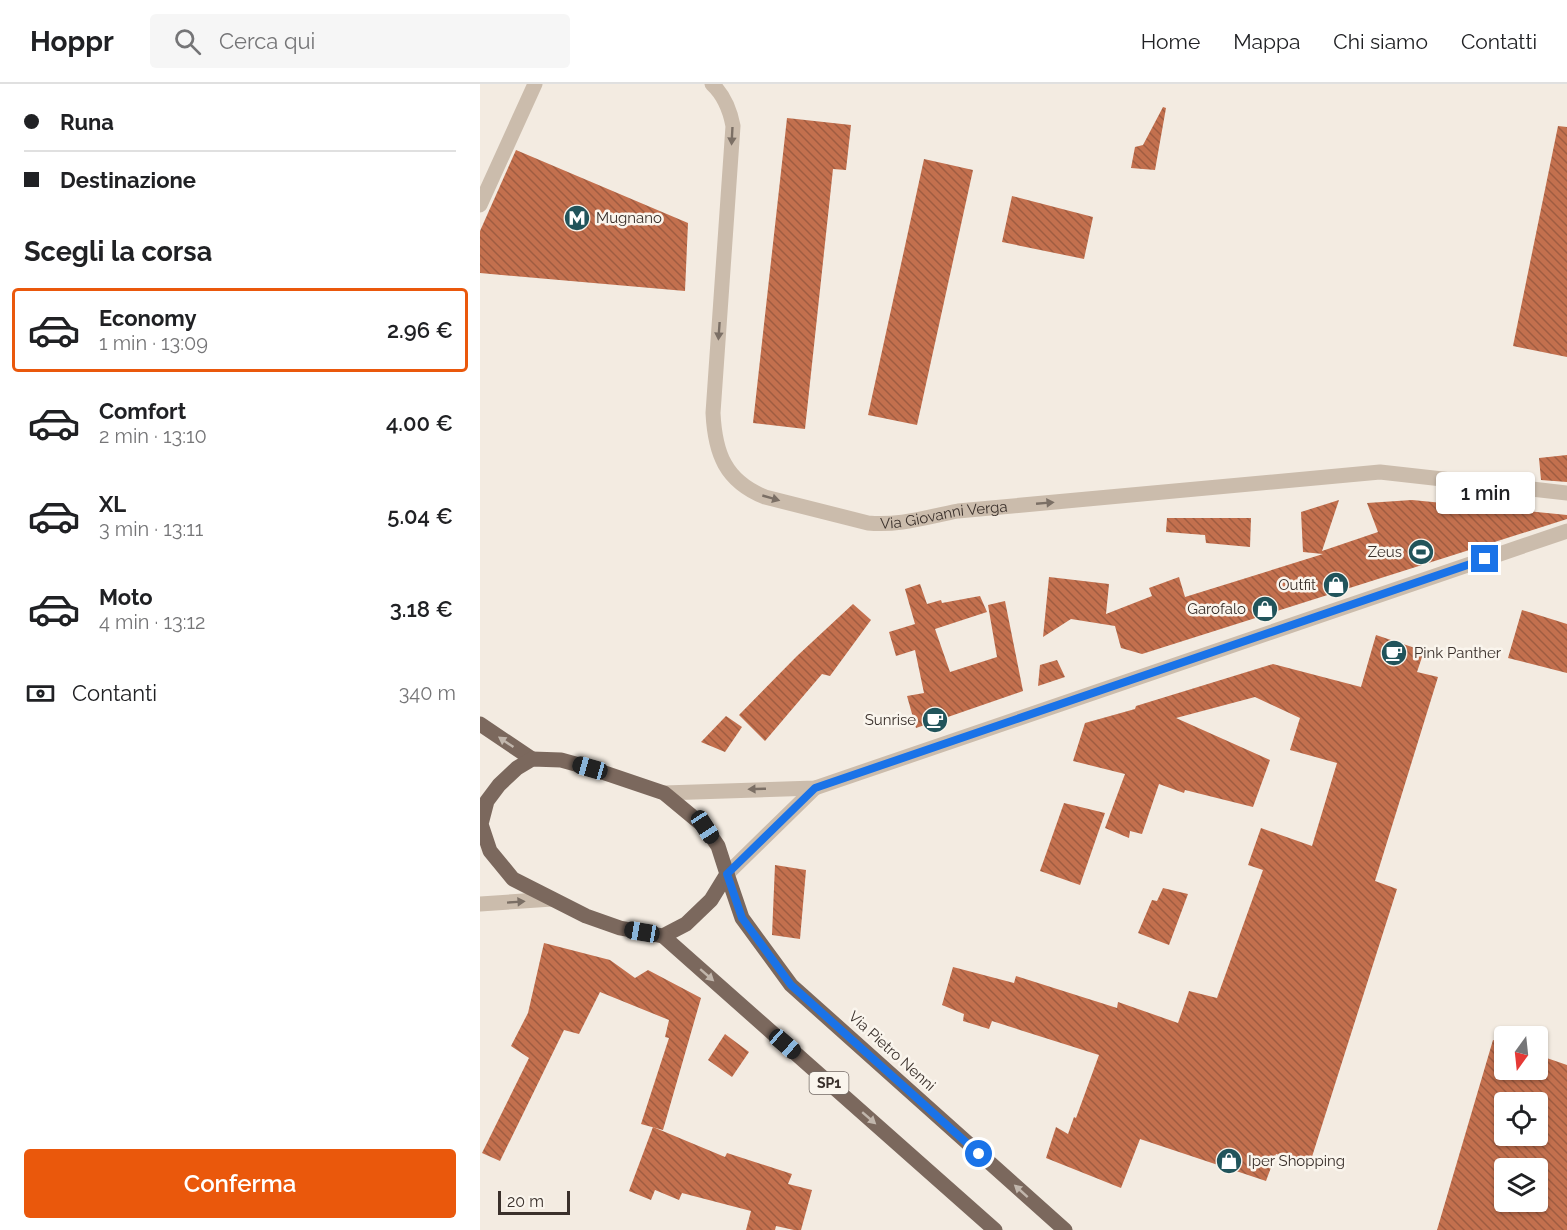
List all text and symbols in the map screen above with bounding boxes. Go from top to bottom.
search box [150,14,570,68]
text: Hoppr [30,25,114,58]
icon: search [171,25,204,58]
text: Cerca qui [219,28,315,54]
text: Home [1141,29,1200,54]
text: Mappa [1233,29,1300,54]
text: Chi siamo [1333,29,1428,54]
text: Contatti [1461,29,1537,54]
text: Runa [60,109,114,135]
one-way arrow [728,127,737,146]
text: Destinazione [60,167,196,193]
metro station icon: Mugnano [562,203,592,233]
place label: Mugnano [596,209,662,227]
text: Scegli la corsa [24,236,212,267]
icon: car [27,303,81,357]
text: Economy [99,305,197,331]
text: 2.96 € [387,317,453,343]
one-way arrow [714,321,724,340]
text: 1 min · 13:09 [99,331,208,355]
icon: car [27,396,81,450]
text: Comfort [99,398,186,424]
text: 4.00 € [386,410,453,436]
text: 2 min · 13:10 [99,424,207,448]
callout: 1 min [1436,472,1534,514]
text: 1 min [1461,481,1510,505]
icon: car [27,489,81,543]
text: XL [99,491,126,517]
one-way arrow [762,494,780,504]
street label: Via Giovanni Verga [880,497,1008,533]
one-way arrow [1035,498,1054,508]
text: 5.04 € [387,503,453,529]
text: 3 min · 13:11 [99,517,203,541]
sports icon: Zeus [1406,537,1436,567]
place label: Zeus [1368,543,1402,561]
route end [1471,545,1498,572]
shop icon: Outfit [1321,570,1351,600]
place label: Outfit [1278,576,1316,594]
icon: car [27,582,81,636]
text: Moto [99,584,153,610]
shop icon: Garofalo [1250,594,1280,624]
text: 3.18 € [390,596,453,622]
place label: Garofalo [1187,600,1246,618]
text: 4 min · 13:12 [99,610,205,634]
cafe icon: Pink Panther [1379,638,1409,668]
place label: Pink Panther [1414,644,1502,662]
icon: cash [24,677,57,710]
text: Contanti [72,680,157,706]
text: 340 m [399,681,456,705]
cafe icon: Sunrise [920,705,950,735]
place label: Sunrise [865,711,916,729]
one-way arrow [498,737,514,748]
car [570,754,610,782]
one-way arrow [747,785,766,794]
car [688,807,722,847]
one-way arrow [506,897,525,906]
car [623,920,661,944]
one-way arrow [699,968,714,981]
street label: Via Pietro Nenni [845,1007,939,1095]
car [766,1025,804,1063]
north arrow [1494,1026,1548,1080]
map controls [1494,1026,1548,1212]
road number: SP1 [810,1072,848,1094]
button: locate [1494,1092,1548,1146]
one-way arrow [861,1111,876,1125]
route start [965,1140,992,1167]
shop icon: Iper Shopping [1214,1146,1244,1176]
button: Conferma [24,1149,456,1218]
place label: Iper Shopping [1248,1152,1345,1170]
button: layers [1494,1158,1548,1212]
one-way arrow [1014,1185,1029,1198]
scale bar [498,1188,570,1216]
text: 20 m [507,1192,544,1211]

